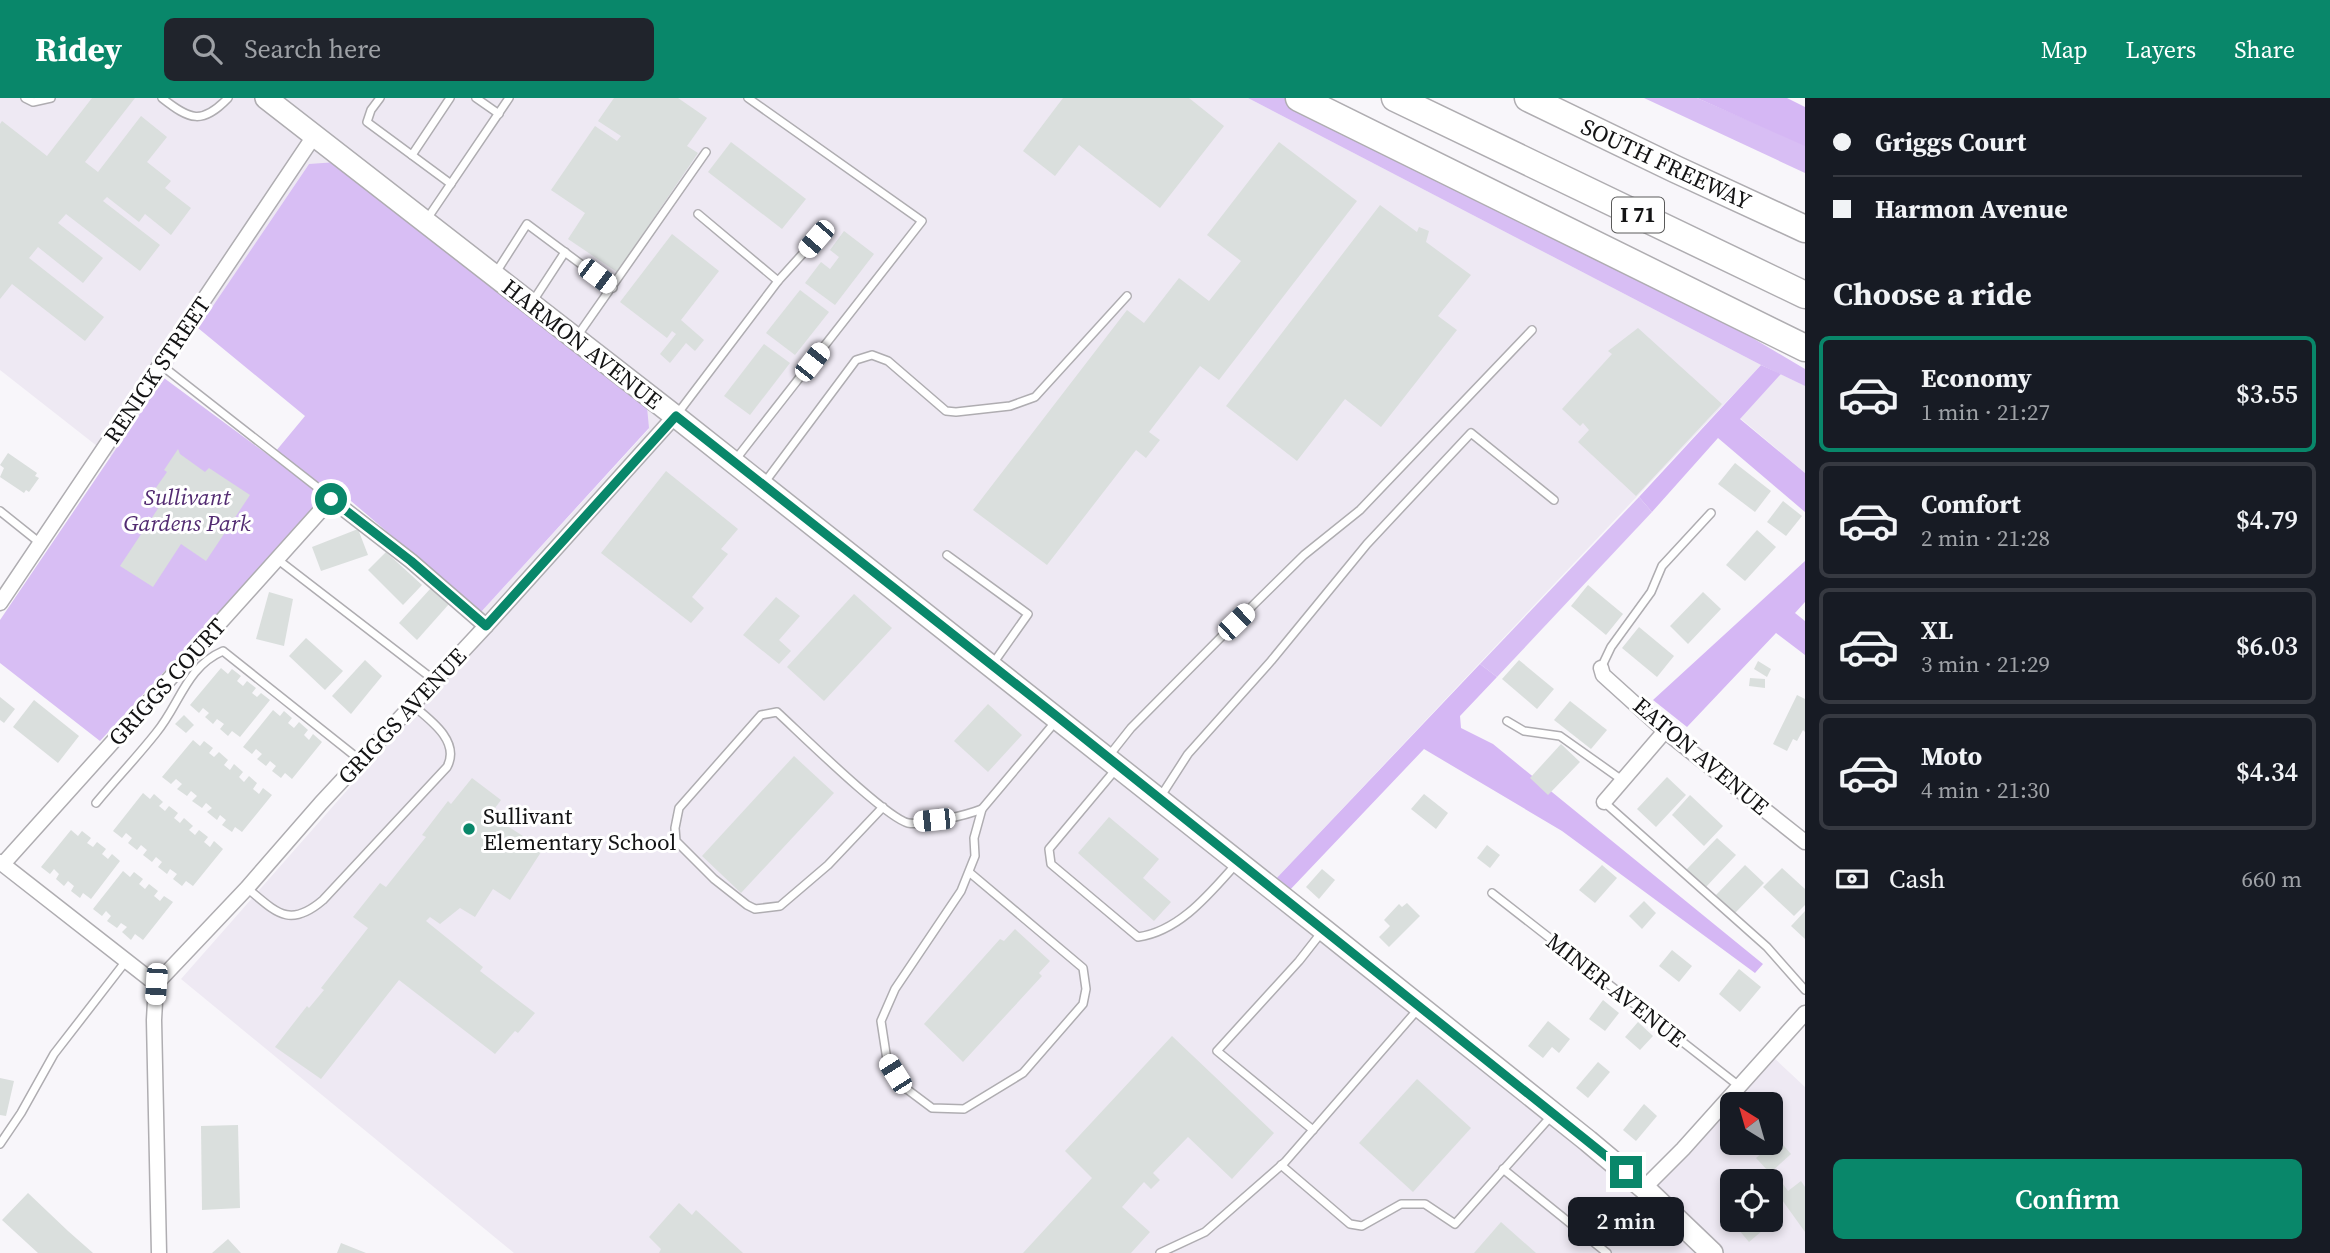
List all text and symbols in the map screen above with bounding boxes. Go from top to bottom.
search box [164,18,654,81]
text: Ridey [35,27,122,72]
icon: search [188,30,226,68]
text: Search here [244,31,381,67]
text: Map [2041,33,2088,66]
text: Layers [2126,33,2196,66]
text: Share [2234,33,2295,66]
street label: SOUTH FREEWAY [1576,111,1757,218]
text: Griggs Court [1875,124,2026,160]
text: Harmon Avenue [1875,191,2068,227]
road number: I 71 [1612,198,1664,232]
car [795,216,838,262]
car [574,255,621,297]
street label: HARMON AVENUE [495,271,669,417]
text: Choose a ride [1833,272,2032,316]
street label: RENICK STREET [96,290,218,450]
car [791,339,834,385]
text: Economy [1921,360,2032,396]
icon: car [1837,363,1900,426]
text: $3.55 [2236,376,2298,412]
text: 1 min · 21:27 [1921,396,2050,428]
park label: Sullivant Gardens Park [123,481,251,539]
route start [315,483,347,515]
text: Comfort [1921,486,2021,522]
icon: car [1837,489,1900,552]
text: $4.79 [2236,502,2298,538]
text: 2 min · 21:28 [1921,522,2050,554]
car [1214,600,1259,644]
street label: GRIGGS COURT [101,611,233,753]
text: XL [1921,612,1953,648]
icon: car [1837,615,1900,678]
text: $6.03 [2236,628,2298,664]
street label: GRIGGS AVENUE [330,641,474,791]
text: 3 min · 21:29 [1921,648,2050,680]
street label: EATON AVENUE [1626,690,1776,822]
text: Moto [1921,738,1982,774]
icon: car [1837,741,1900,804]
text: $4.34 [2236,754,2298,790]
text: 4 min · 21:30 [1921,774,2050,806]
place label: Sullivant Elementary School [483,800,676,858]
car [913,807,956,833]
marker: Sullivant Elementary School [461,821,477,837]
icon: cash [1833,860,1871,898]
text: Cash [1889,861,1945,897]
text: 660 m [2241,863,2302,895]
street label: MINER AVENUE [1540,925,1692,1055]
car [145,962,168,1006]
car [875,1051,916,1097]
north arrow [1720,1092,1783,1155]
map controls [1720,1092,1783,1232]
route end [1610,1156,1642,1188]
button: Confirm [1833,1159,2302,1239]
button: locate [1720,1169,1783,1232]
callout: 2 min [1568,1196,1684,1246]
text: 2 min [1596,1205,1656,1237]

